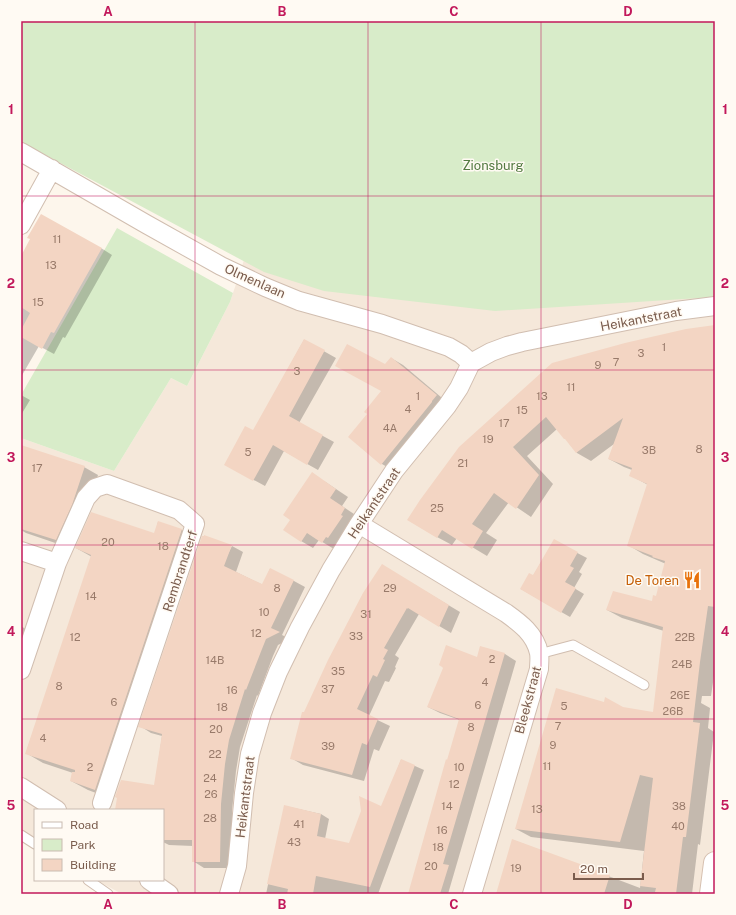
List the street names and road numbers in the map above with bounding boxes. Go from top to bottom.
street label: Olmenlaan [222,261,288,301]
street label: Heikantstraat [599,304,683,334]
street label: Heikantstraat [345,465,403,541]
street label: Rembrandterf [160,528,200,614]
street label: Bleekstraat [512,664,544,736]
street label: Heikantstraat [233,755,257,839]

